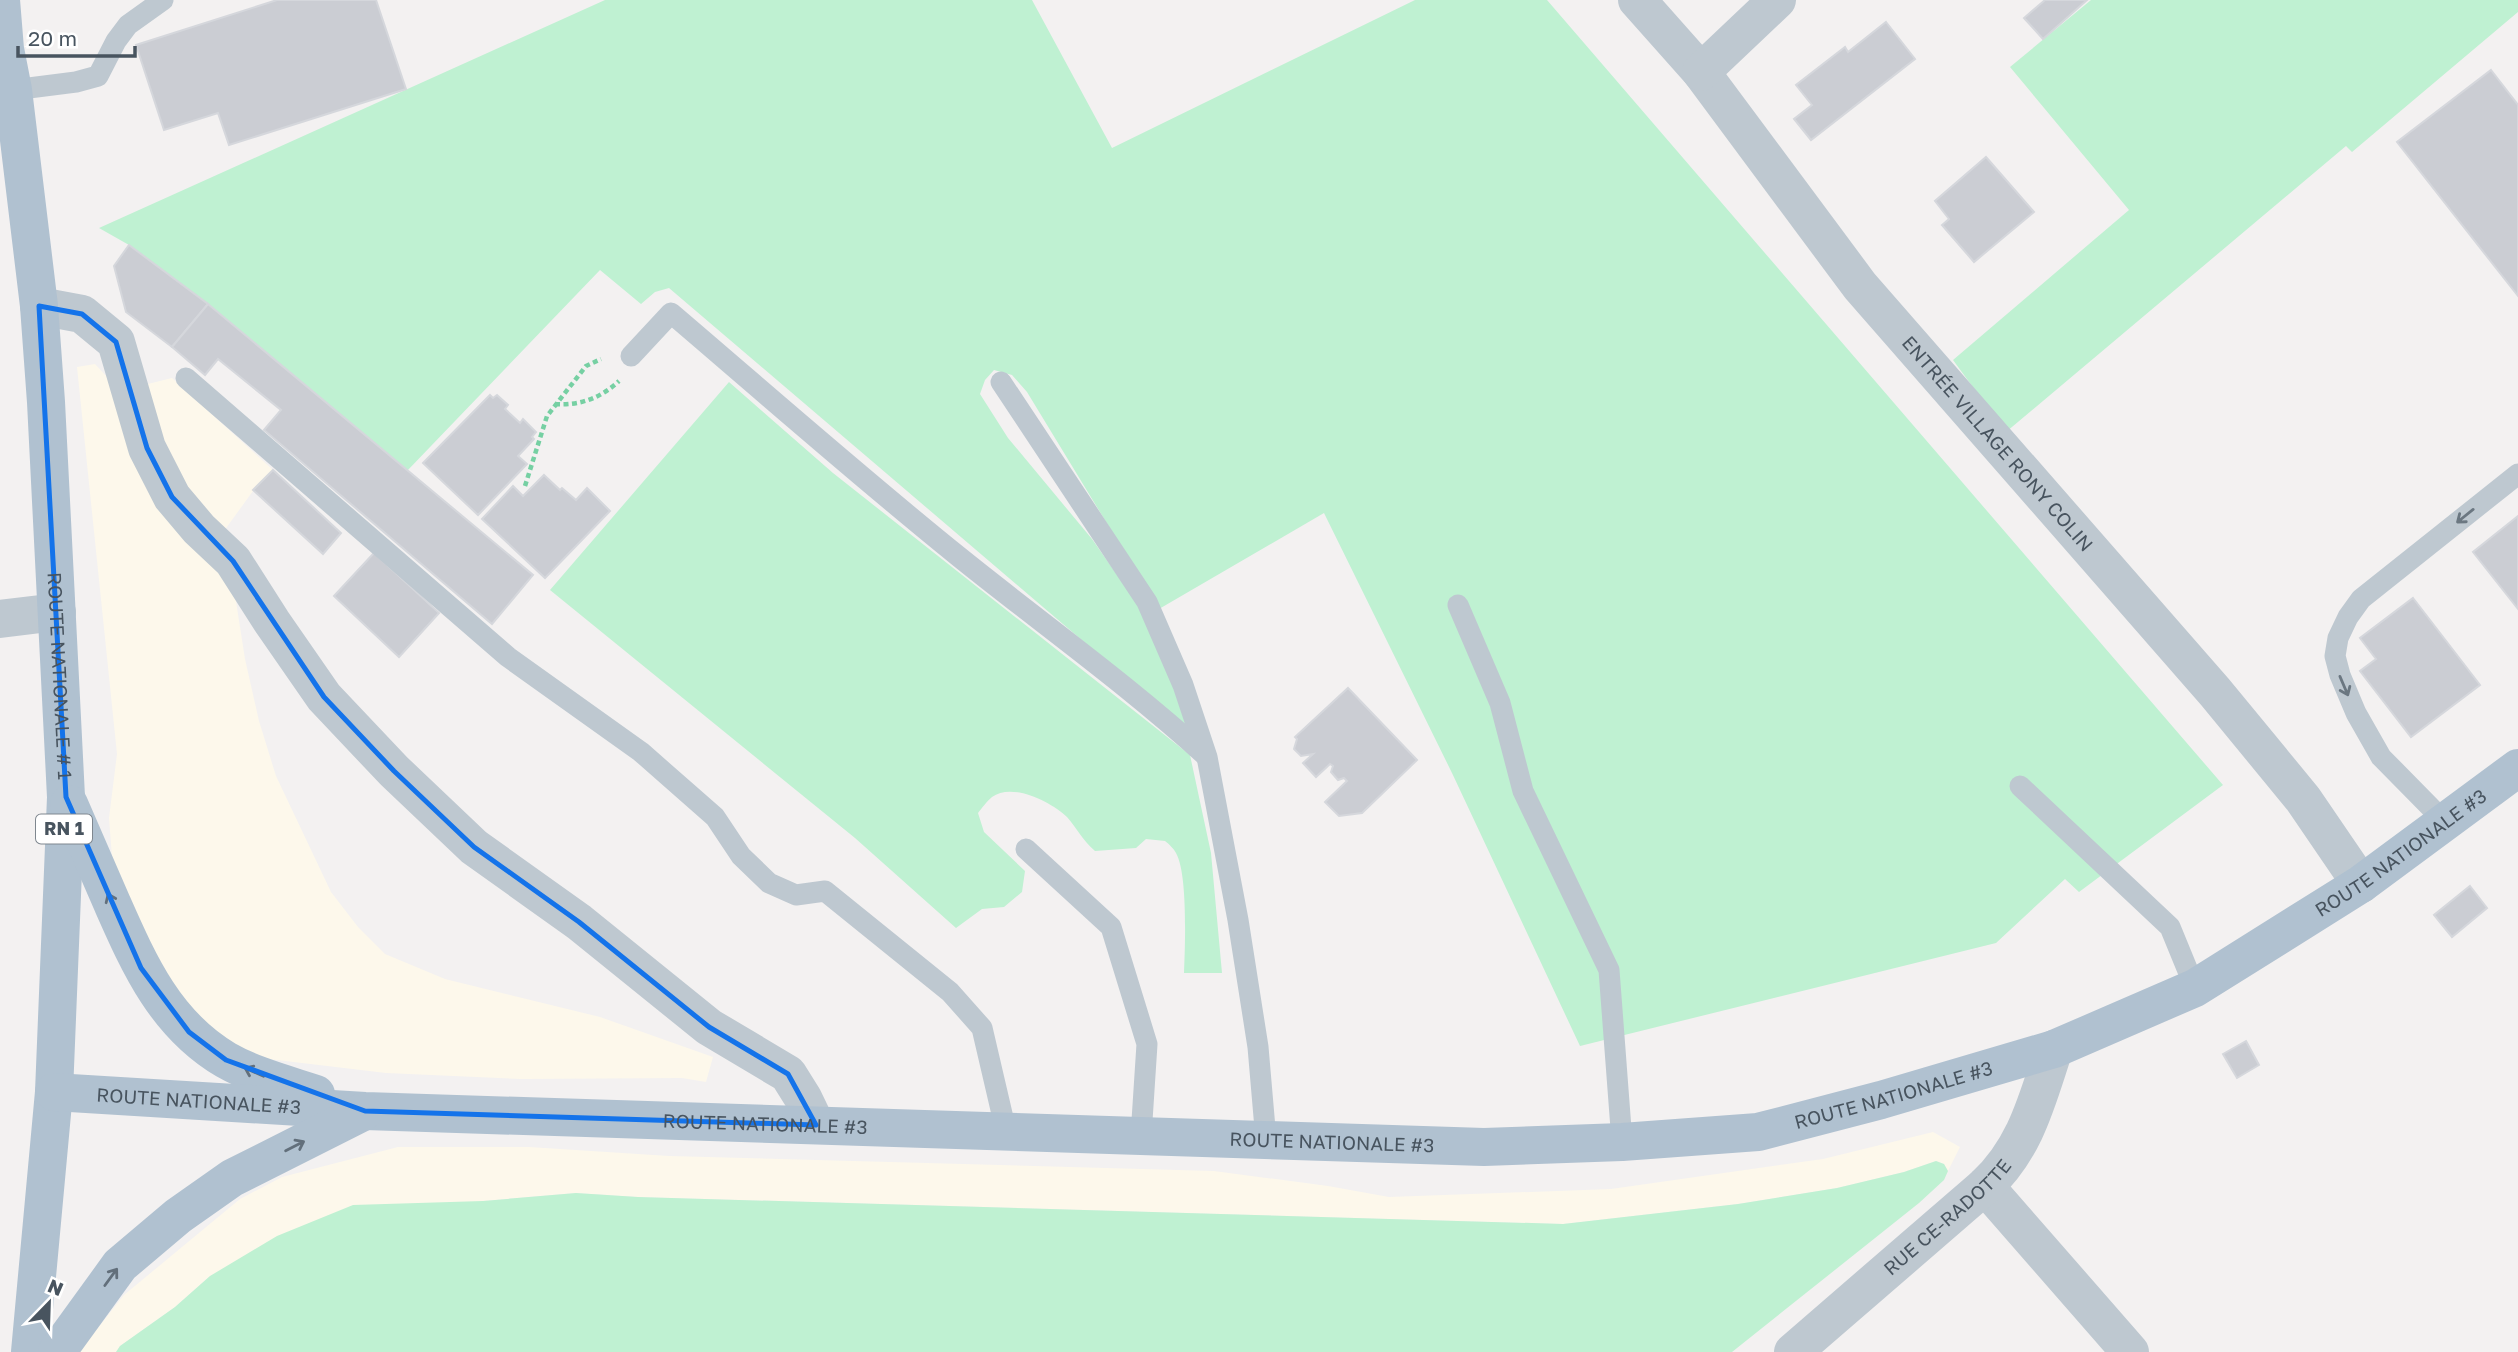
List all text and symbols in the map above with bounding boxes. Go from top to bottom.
scale bar [18,14,135,58]
text: 20 m [28,25,77,51]
street label: ENTRÉE VILLAGE RONY COLIN [1898,331,2098,555]
one-way arrow [2456,509,2474,524]
street label: ROUTE NATIONALE # 1 [44,572,77,780]
one-way arrow [2339,674,2352,696]
street label: ROUTE NATIONALE #3 [2311,784,2490,921]
road number: RN 1 [36,814,92,844]
one-way arrow [105,893,118,915]
street label: ROUTE NATIONALE #3 [1792,1056,1995,1133]
one-way arrow [244,1065,265,1078]
street label: ROUTE NATIONALE #3 [96,1083,302,1118]
street label: ROUTE NATIONALE #3 [662,1109,868,1138]
street label: ROUTE NATIONALE #3 [1229,1127,1435,1156]
one-way arrow [284,1139,305,1153]
street label: RUE CE-RADOTTE [1878,1154,2016,1280]
north arrow [14,1268,84,1338]
one-way arrow [104,1268,118,1287]
text: N [45,1273,67,1300]

